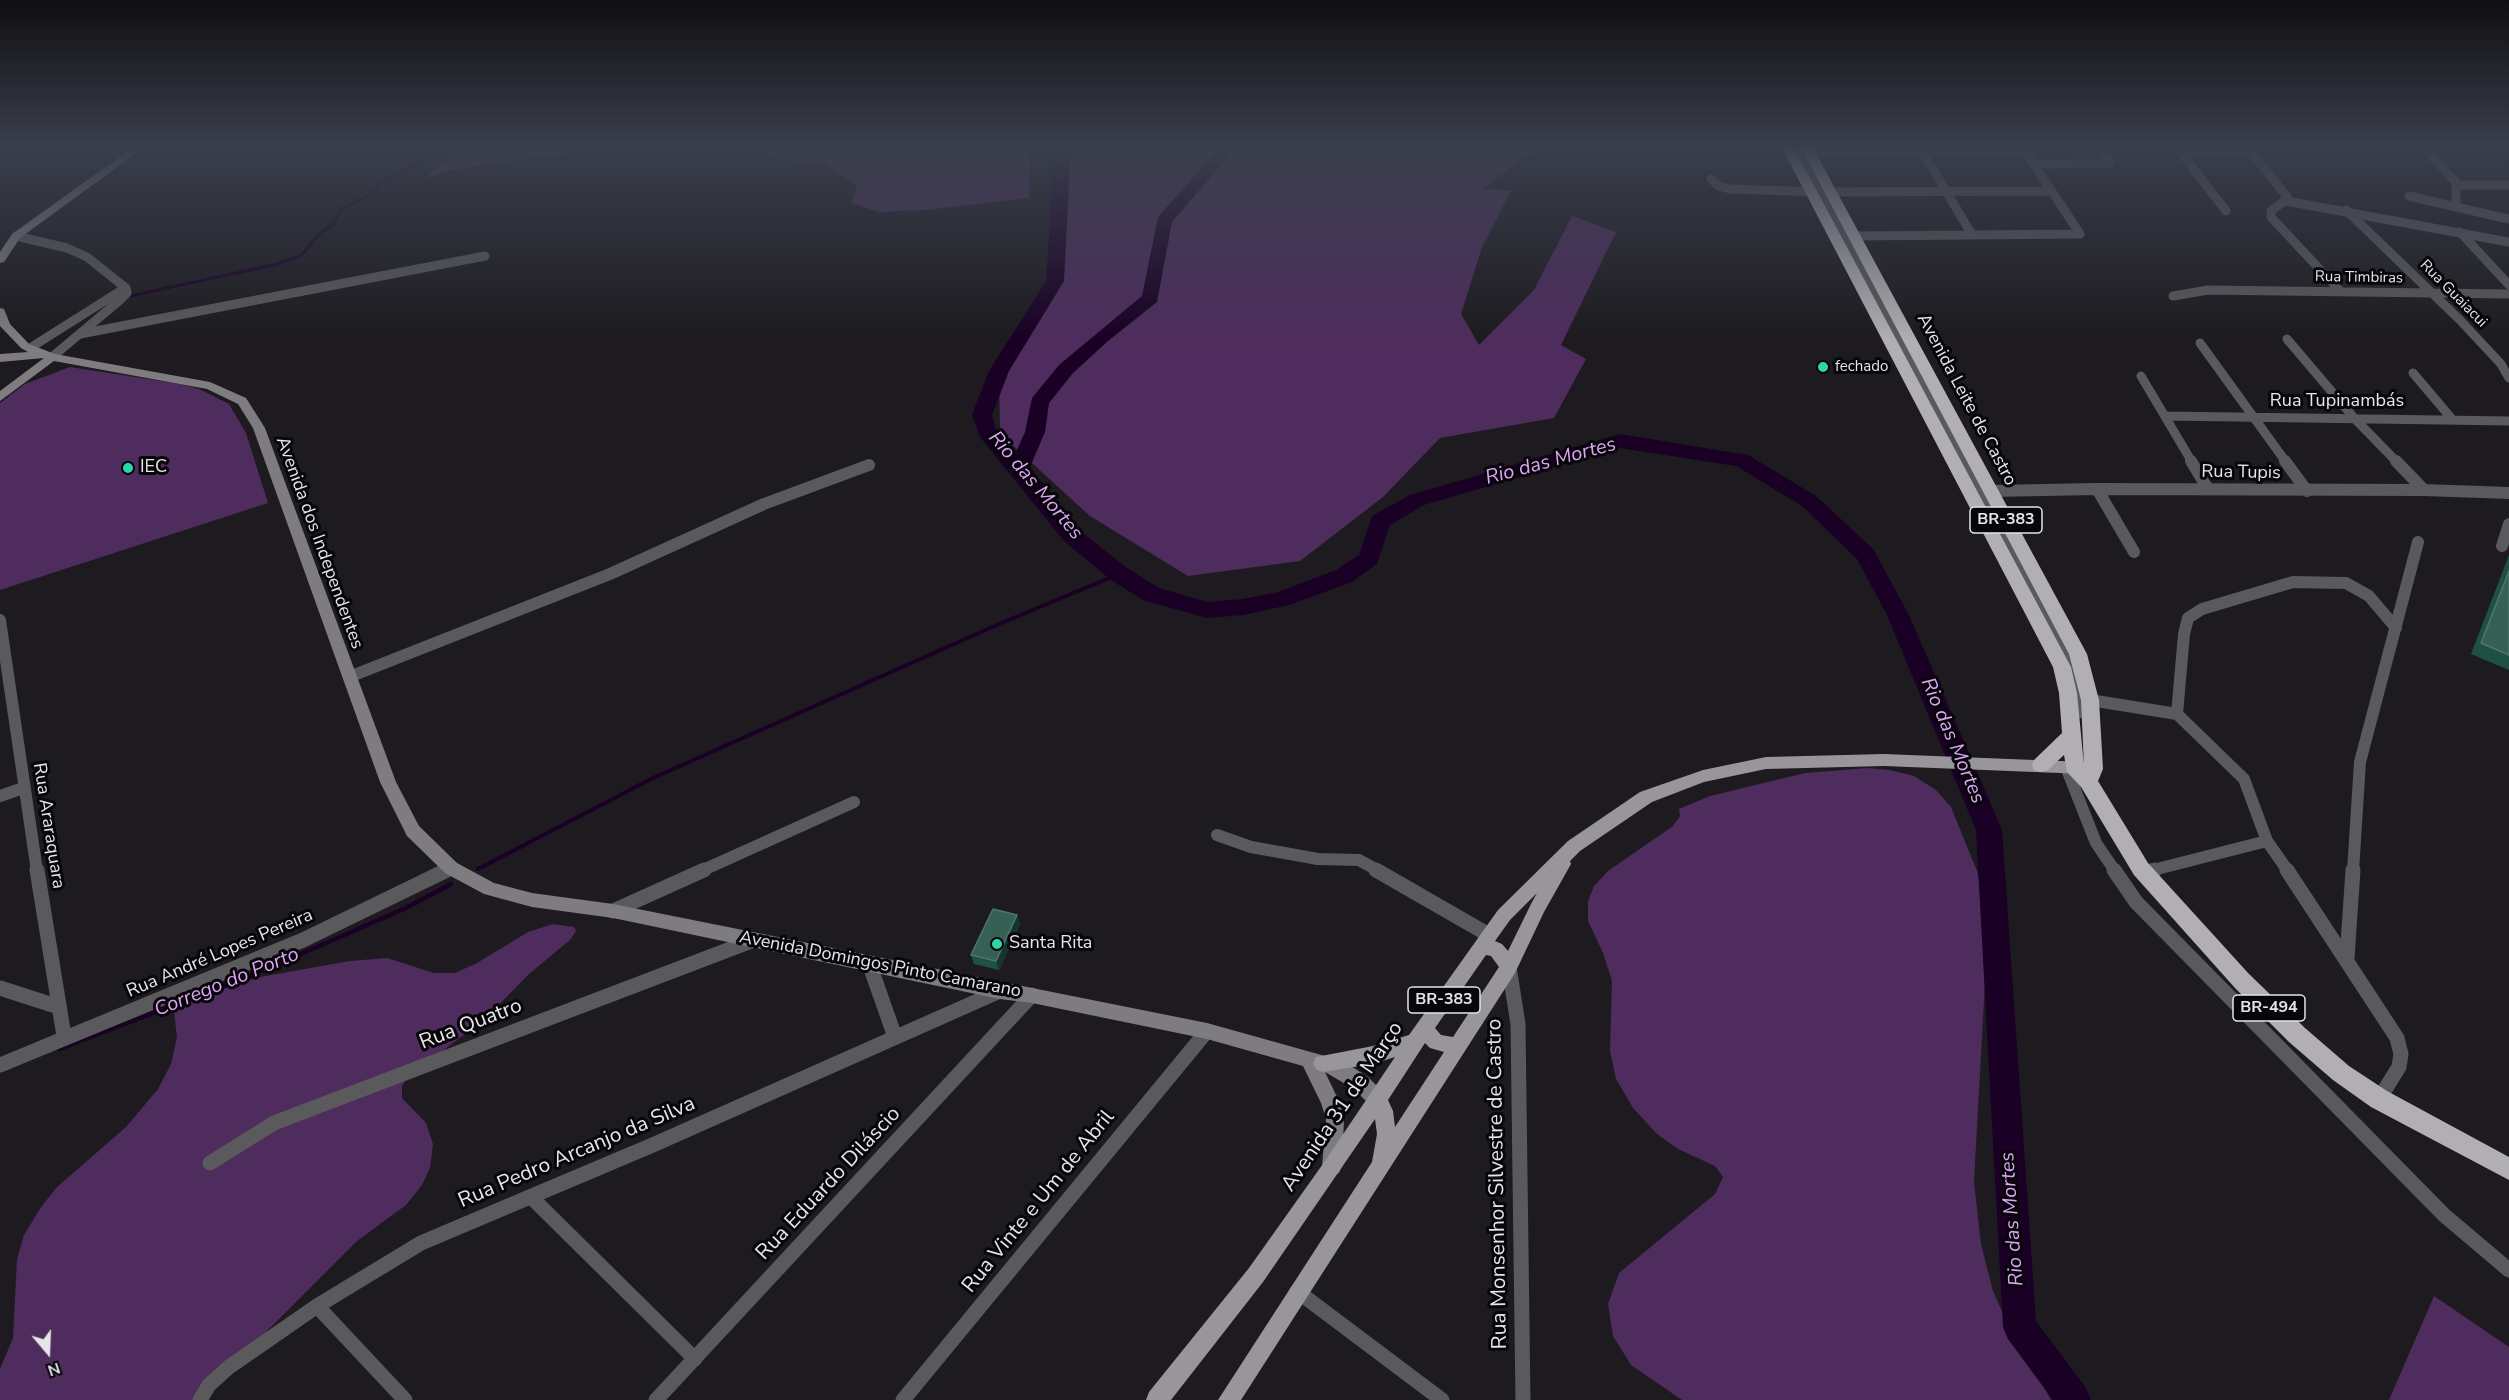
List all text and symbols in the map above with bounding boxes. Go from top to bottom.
street label: Rua Guaiacui [2416,257,2490,331]
street label: Rua Timbiras [2315,268,2403,288]
street label: Avenida Leite de Castro [1912,310,2020,490]
place label: fechado [1835,358,1888,376]
marker: fechado [1816,360,1830,374]
street label: Rua Tupinambás [2270,391,2404,413]
water label: Rio das Mortes [983,427,1087,545]
water label: Rio das Mortes [1483,433,1619,491]
street label: Avenida dos Independentes [271,434,367,652]
place label: IEC [140,457,167,479]
marker: IEC [121,461,135,475]
street label: Rua Tupis [2201,462,2281,484]
road number: BR-383 [1970,507,2042,533]
water label: Rio das Mortes [1915,674,1989,808]
street label: Rua Araraquara [27,761,69,891]
street label: Rua André Lopes Pereira [124,905,316,1003]
street label: Avenida Domingos Pinto Camarano [737,927,1023,1003]
place label: Santa Rita [1009,933,1092,955]
marker: Santa Rita [990,937,1004,951]
water label: Corrego do Porto [151,943,303,1023]
road number: BR-383 [1408,987,1480,1013]
street label: Rua Quatro [416,994,526,1056]
road number: BR-494 [2233,995,2305,1021]
street label: Avenida 31 de Março [1277,1017,1409,1197]
street label: Rua Monsenhor Silvestre de Castro [1483,1018,1513,1350]
street label: Rua Pedro Arcanjo da Silva [455,1092,699,1214]
street label: Rua Eduardo Diláscio [751,1102,907,1266]
street label: Rua Vinte e Um de Abril [958,1106,1120,1298]
water label: Rio das Mortes [1996,1151,2030,1287]
north arrow [18,1322,78,1382]
text: N [45,1357,63,1381]

